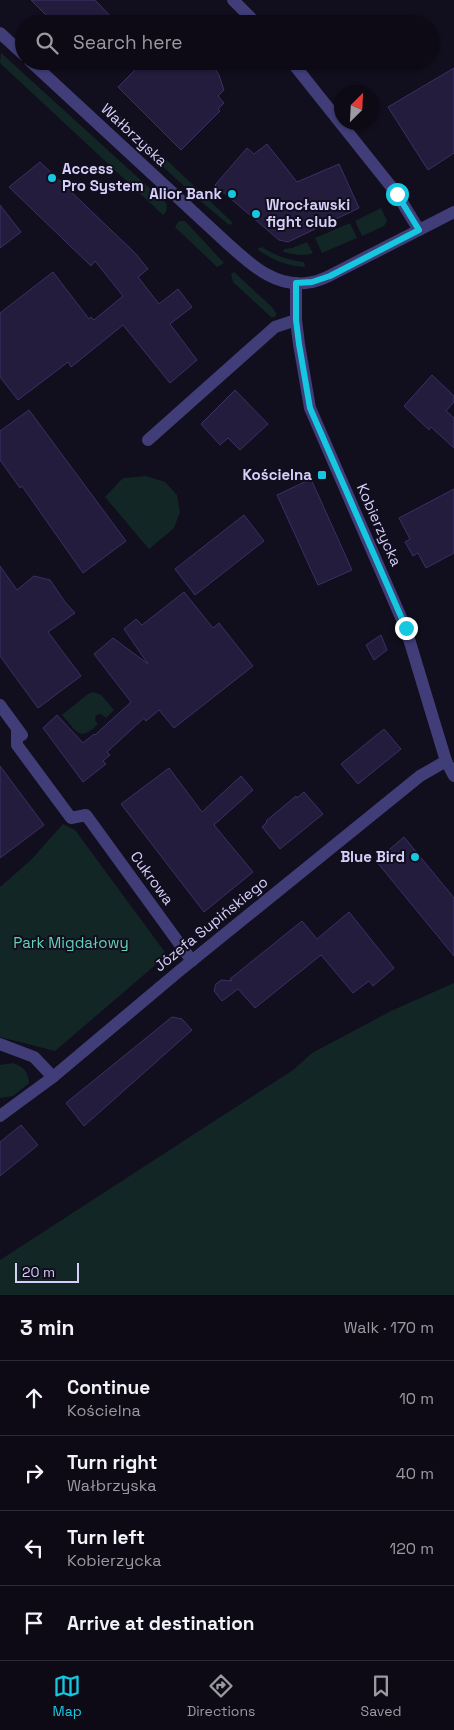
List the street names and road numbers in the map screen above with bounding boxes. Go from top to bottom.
street label: Wałbrzyska [97,99,172,170]
street label: Kobierzycka [353,481,406,569]
street label: Cukrowa [127,847,179,909]
street label: Józefa Supińskiego [150,872,271,975]

